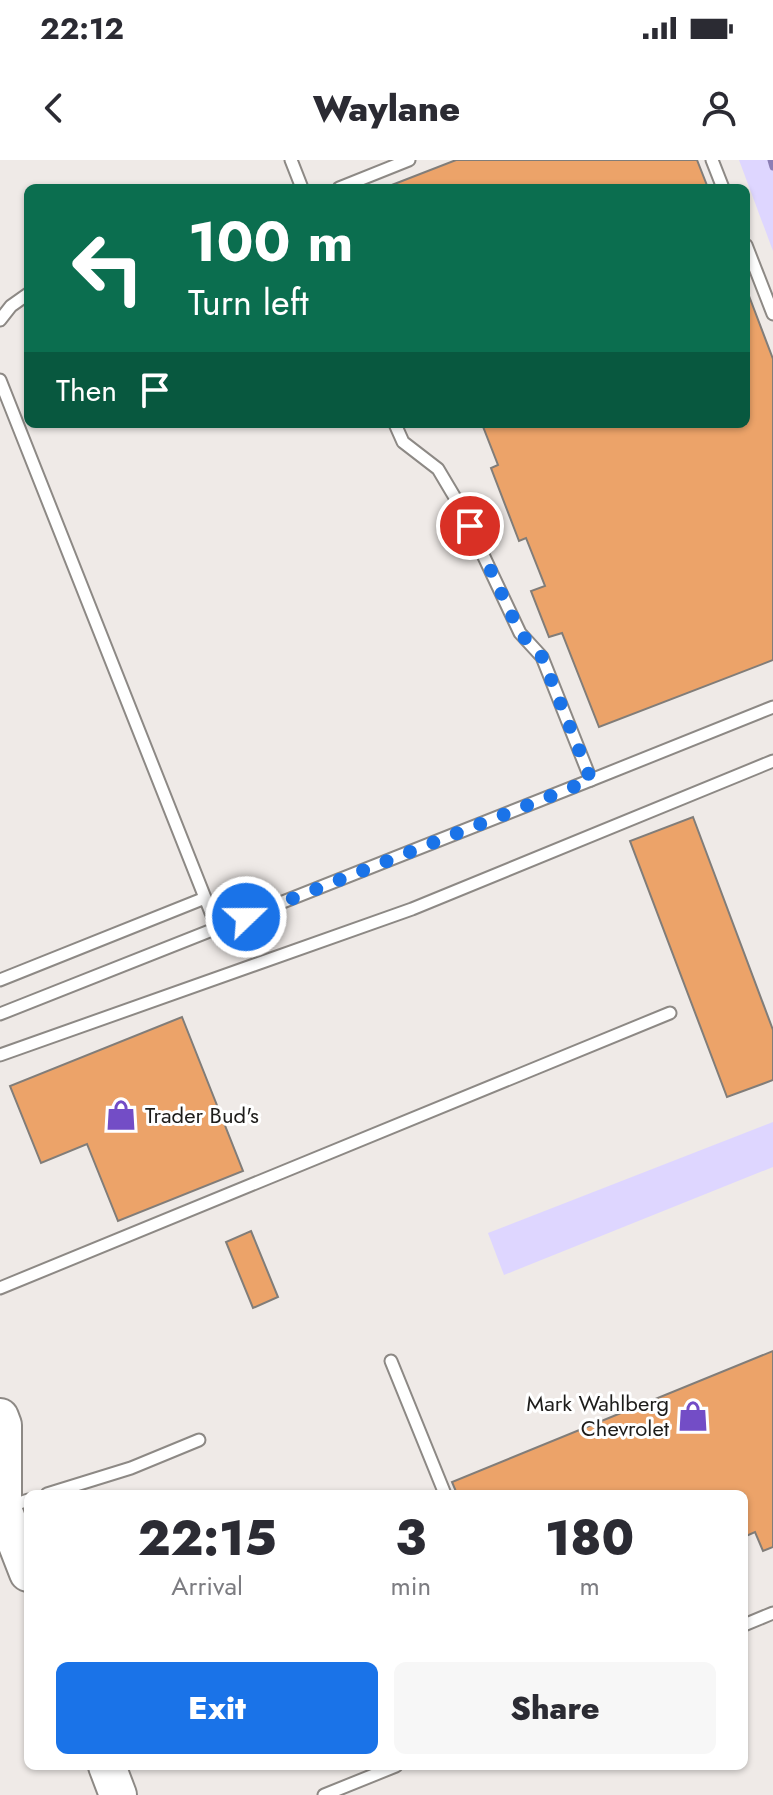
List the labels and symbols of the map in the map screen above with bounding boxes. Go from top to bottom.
pin [436,492,504,560]
position arrow [204,875,288,959]
shop icon: Trader Bud's [104,1098,138,1132]
place label: Trader Bud's [145,1099,259,1131]
place label: Mark Wahlberg Chevrolet [526,1387,670,1444]
shop icon: Mark Wahlberg Chevrolet [676,1399,710,1433]

